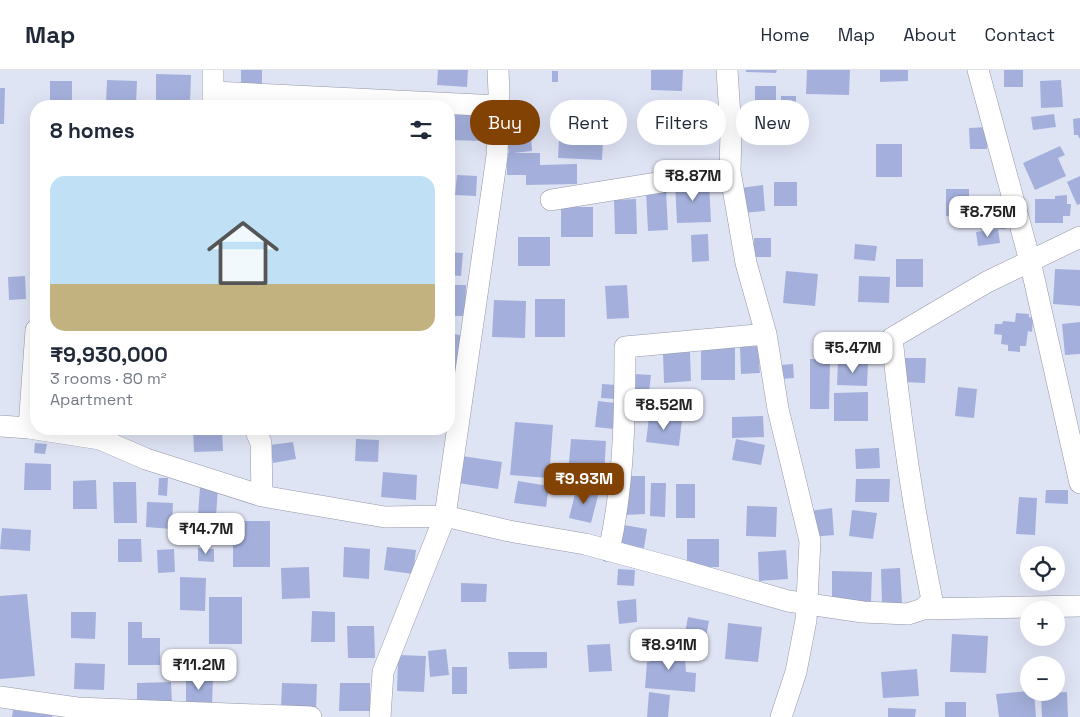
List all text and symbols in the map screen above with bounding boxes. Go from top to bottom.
text: Map [25,19,75,50]
text: Home [761,23,810,46]
text: Map [838,23,875,46]
text: About [903,23,957,46]
text: Contact [985,23,1055,46]
chip: Buy [470,100,540,145]
chip: Rent [550,100,627,145]
chip: Filters [637,100,726,145]
chip: New [736,100,809,145]
icon: filters [407,116,435,144]
text: 8 homes [50,117,135,144]
pin: ₹8.87M [652,160,734,202]
text: ₹8.87M [665,165,721,186]
pin: ₹8.75M [947,196,1029,238]
text: ₹8.75M [960,201,1016,222]
icon: home [198,208,288,298]
pin: ₹5.47M [812,332,894,374]
text: ₹5.47M [825,337,881,358]
text: ₹9,930,000 [50,341,168,368]
text: 3 rooms · 80 m² [50,368,167,389]
pin: ₹8.52M [623,388,705,431]
text: Apartment [50,389,133,410]
text: ₹8.52M [635,394,693,415]
pin: ₹9.93M [543,462,625,505]
text: ₹9.93M [555,468,613,489]
pin: ₹14.7M [165,512,247,555]
text: ₹14.7M [179,518,233,539]
map controls [1020,546,1065,701]
button: locate [1020,546,1065,591]
button: + [1020,601,1065,646]
pin: ₹8.91M [628,628,710,671]
text: ₹8.91M [641,634,697,655]
pin: ₹11.2M [158,648,240,691]
text: ₹11.2M [173,654,225,675]
button: − [1020,656,1065,701]

